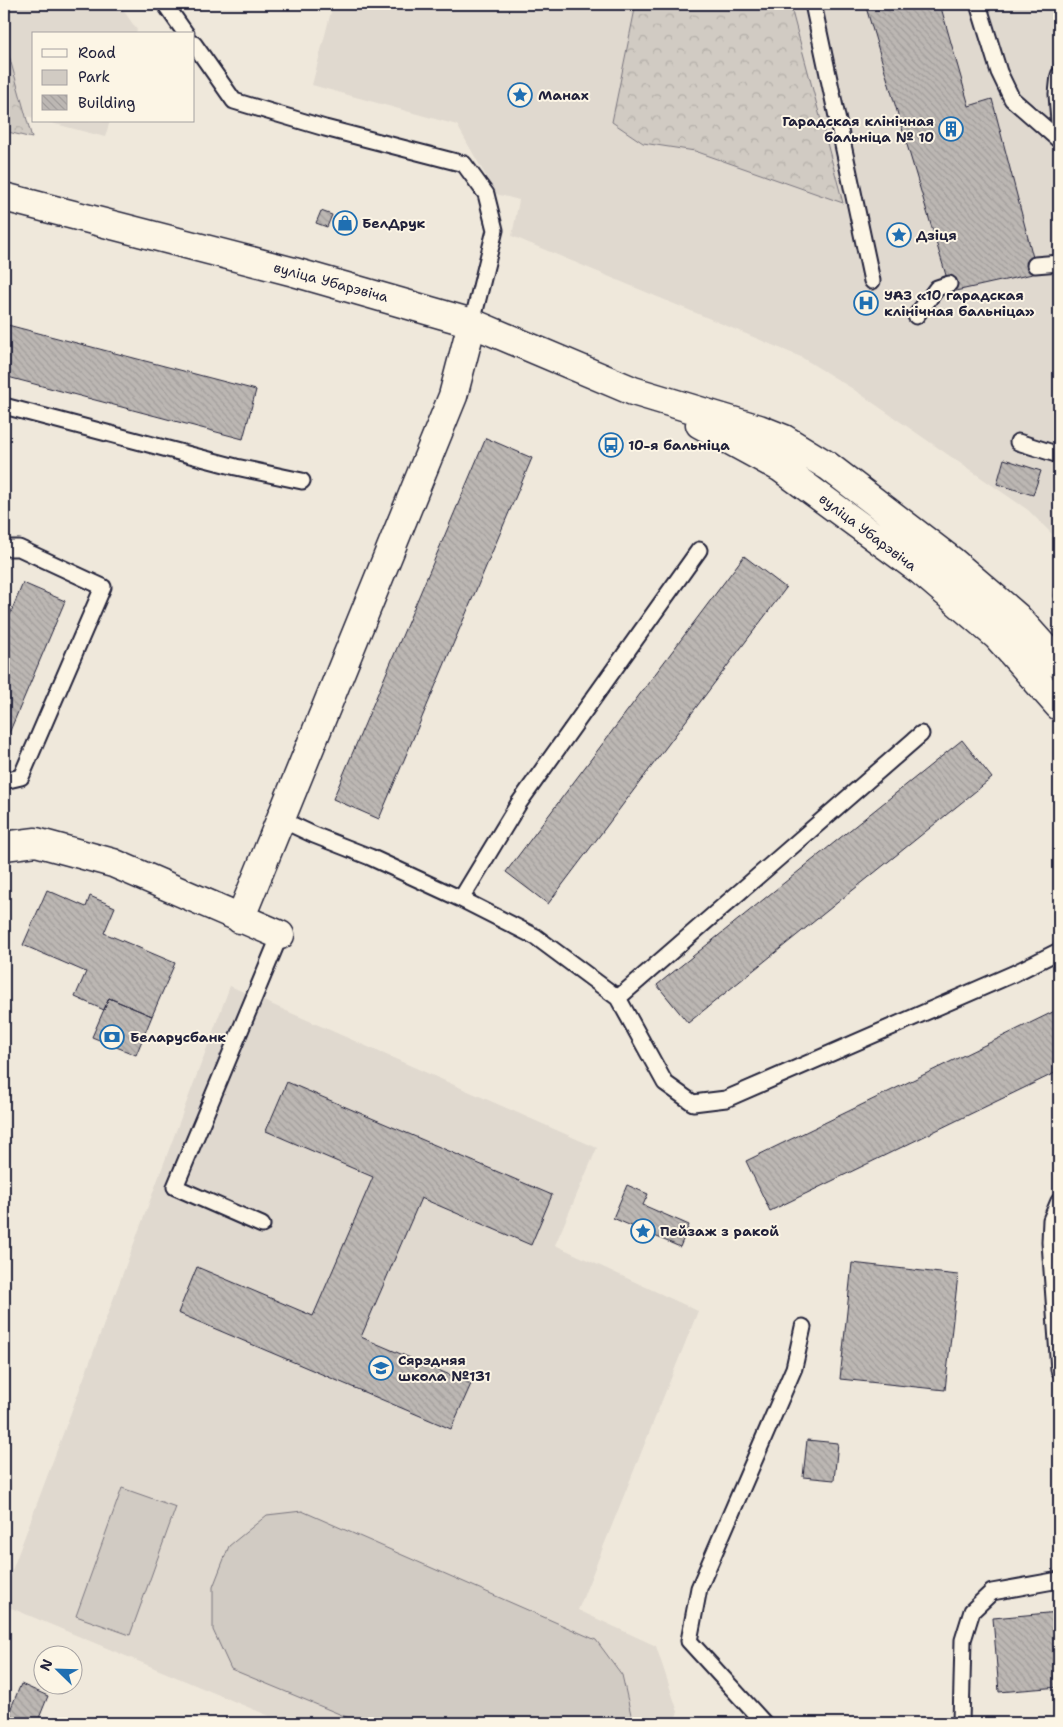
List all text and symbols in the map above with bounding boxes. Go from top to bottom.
legend [32,32,195,122]
text: Road [78,43,116,63]
text: Park [78,67,110,87]
place icon: Манах [507,82,533,108]
place label: Манах [538,86,589,104]
text: Building [78,93,135,113]
place label: Гарадская клінічная бальніца № 10 [782,112,934,146]
building icon: Гарадская клінічная бальніца № 10 [938,116,964,142]
shop icon: БелДрук [332,210,358,236]
place label: БелДрук [362,214,426,232]
place icon: Дзіця [886,222,912,248]
place label: Дзіця [916,226,957,244]
street label: вуліца Убарэвіча [272,258,390,306]
place label: УАЗ «10 гарадская клінічная бальніца» [884,286,1035,320]
hospital icon: УАЗ «10 гарадская клінічная бальніца» [853,290,879,316]
bus stop icon: 10-я бальніца [598,432,624,458]
place label: 10-я бальніца [628,436,730,454]
street label: вуліца Убарэвіча [816,489,921,575]
bank icon: Беларусбанк [99,1024,125,1050]
place label: Беларусбанк [130,1028,226,1046]
place icon: Пейзаж з ракой [630,1218,656,1244]
place label: Пейзаж з ракой [660,1222,779,1240]
place label: Сярэдняя школа №131 [398,1351,491,1385]
school or university icon: Сярэдняя школа №131 [368,1355,394,1381]
north arrow [32,1644,82,1694]
text: N [36,1656,56,1674]

